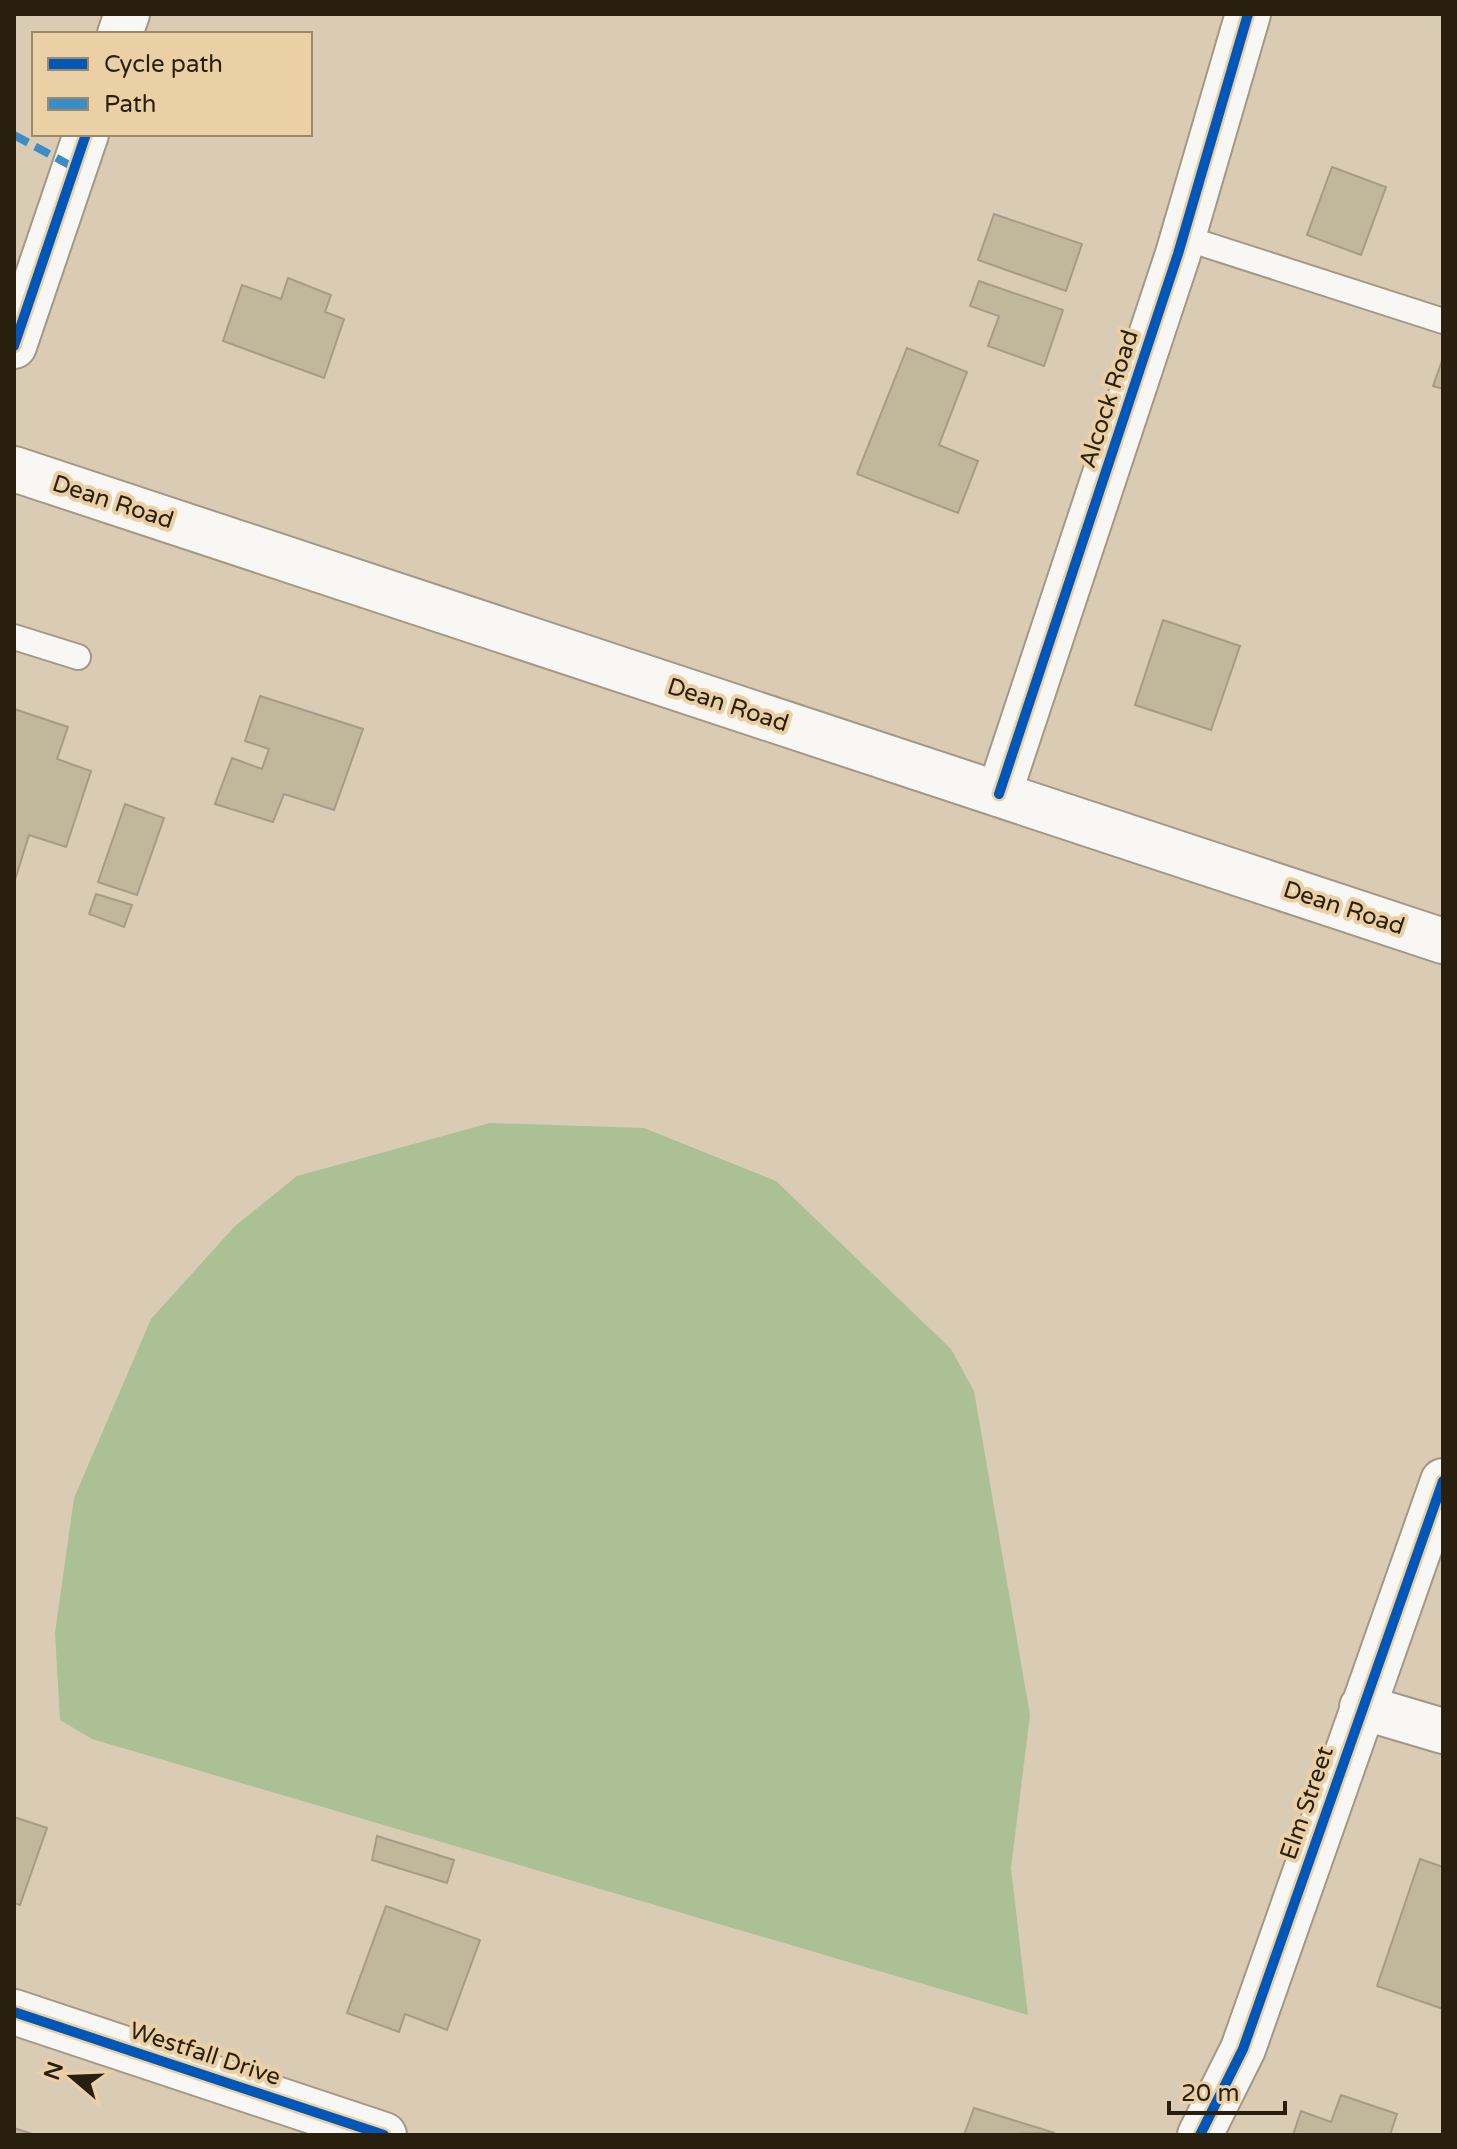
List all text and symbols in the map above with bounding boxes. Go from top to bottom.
legend [32,32,312,136]
text: Cycle path [104,50,223,79]
text: Path [104,90,157,119]
street label: Alcock Road [1073,326,1145,472]
street label: Dean Road [49,469,177,535]
street label: Dean Road [664,672,792,738]
street label: Dean Road [1280,875,1408,941]
street label: Elm Street [1274,1742,1340,1864]
street label: Westfall Drive [126,2016,284,2092]
north arrow [32,2037,112,2117]
text: N [39,2058,69,2083]
scale bar [1169,2065,1285,2115]
text: 20 m [1181,2079,1239,2108]

